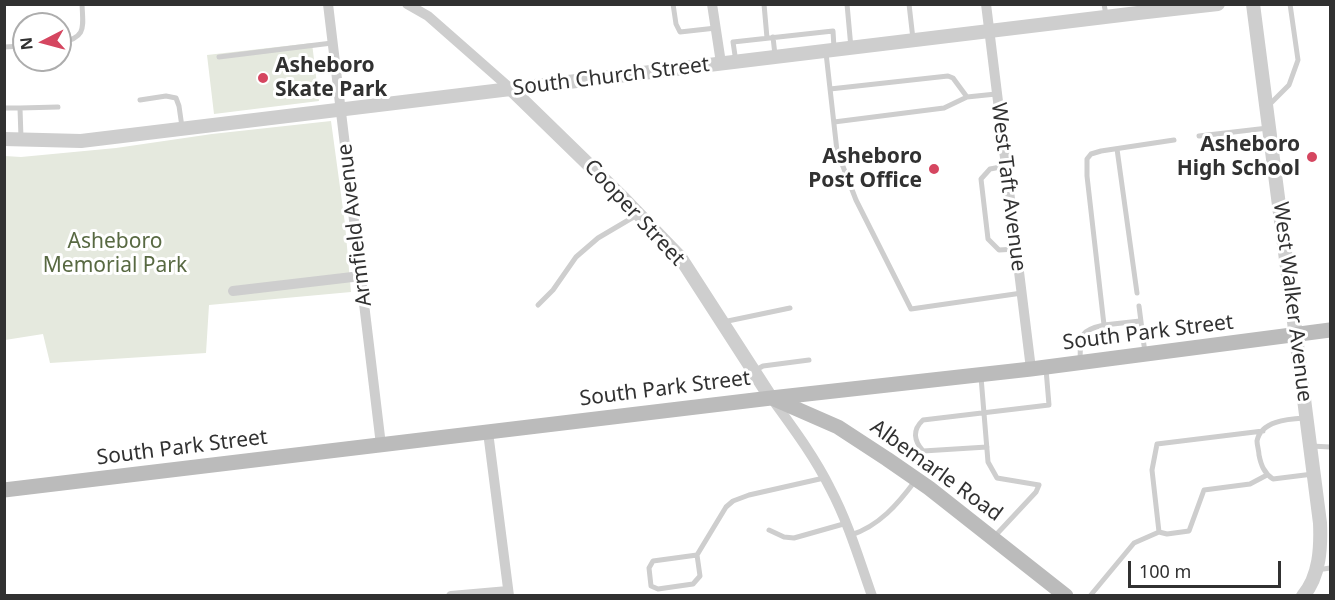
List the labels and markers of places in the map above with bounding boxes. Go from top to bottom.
place label: Asheboro Skate Park [275,53,387,103]
marker: Asheboro Skate Park [256,71,270,85]
place label: Asheboro High School [1177,132,1300,182]
place label: Asheboro Post Office [808,144,922,194]
marker: Asheboro High School [1305,150,1319,164]
marker: Asheboro Post Office [927,162,941,176]

